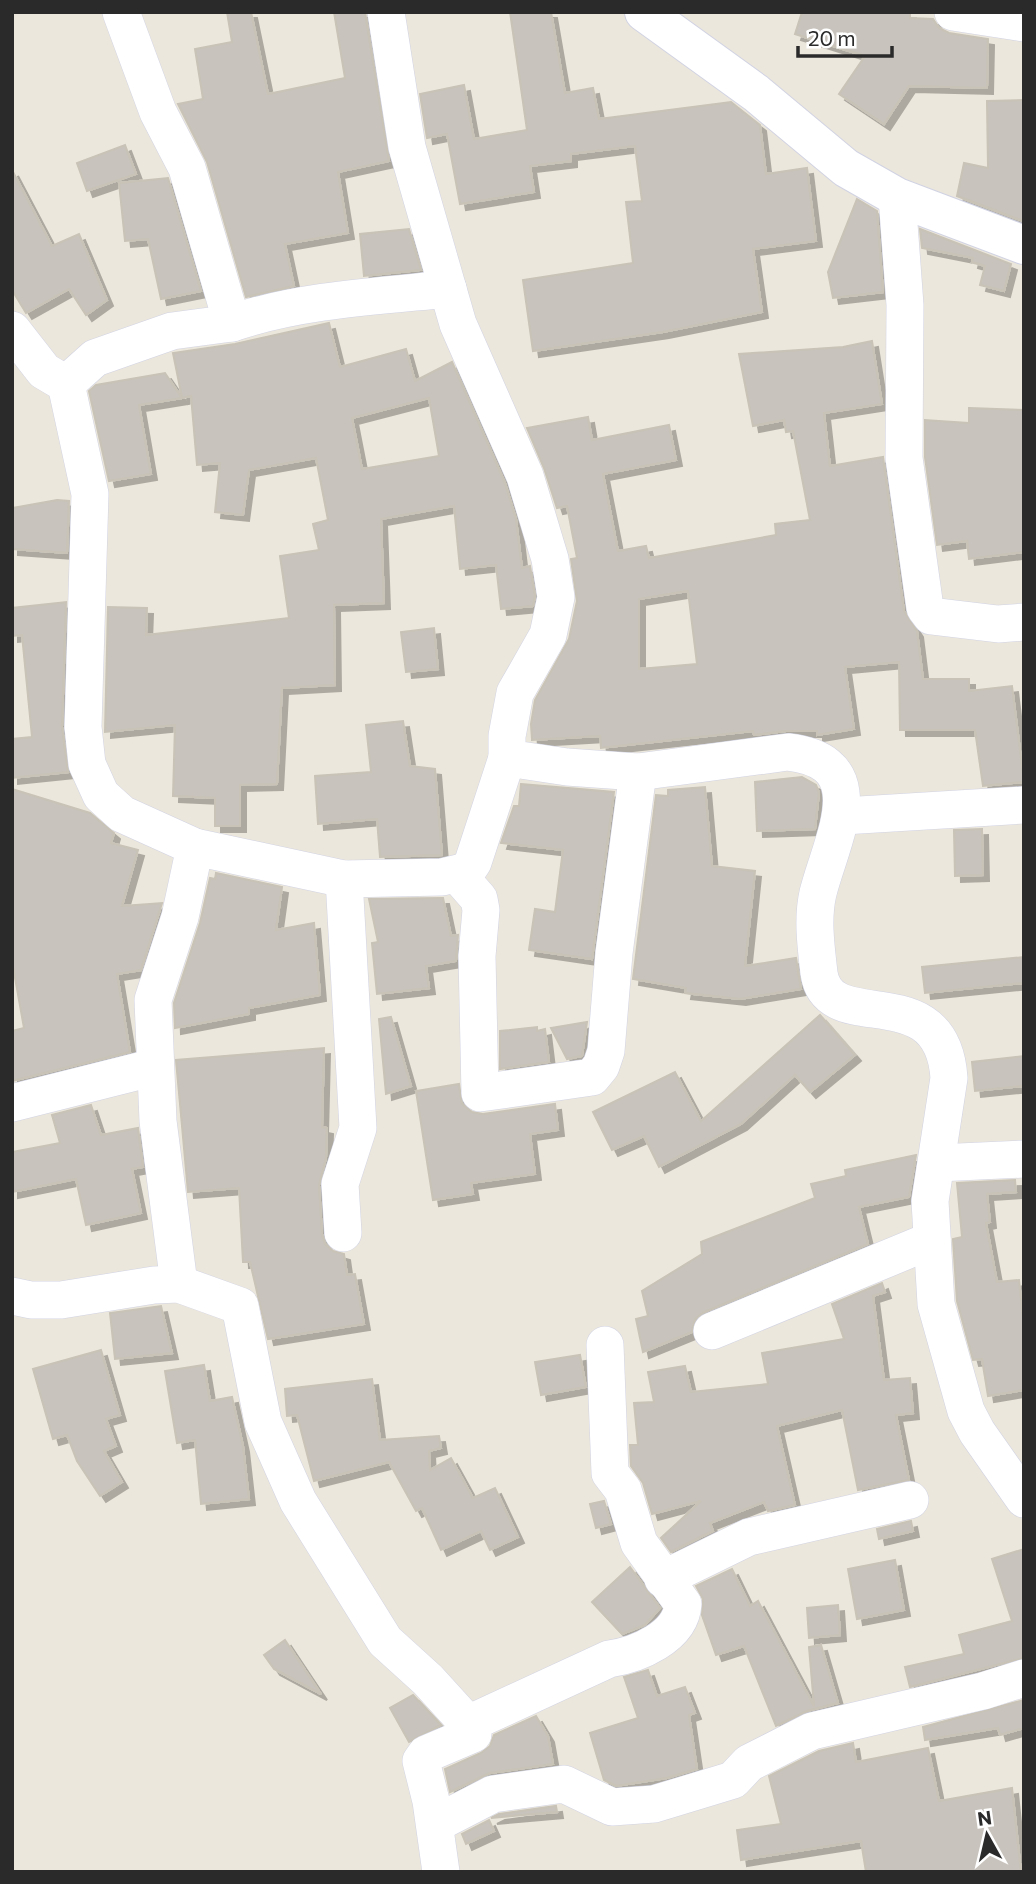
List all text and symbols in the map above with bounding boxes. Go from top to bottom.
scale bar [798,14,892,58]
text: 20 m [808,25,856,50]
north arrow [952,1800,1022,1870]
text: N [976,1805,993,1830]

